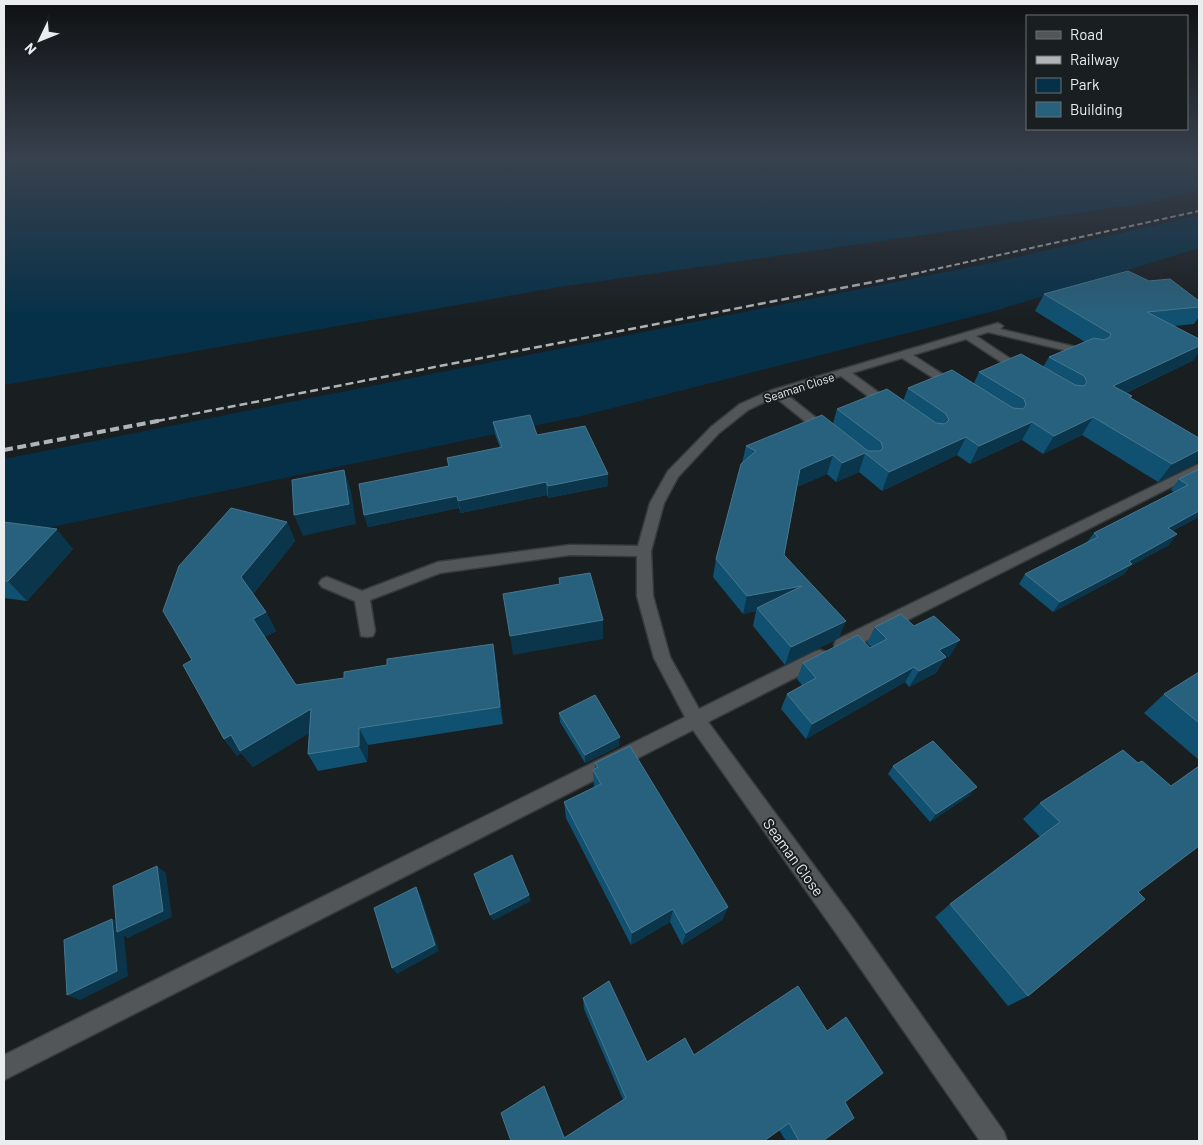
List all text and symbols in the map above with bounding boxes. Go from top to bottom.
north arrow [15,15,65,65]
legend [1026,15,1188,130]
text: Road [1070,25,1103,43]
text: N [21,40,40,58]
text: Railway [1070,50,1119,68]
text: Park [1070,75,1100,93]
text: Building [1070,100,1123,118]
street label: Seaman Close [762,369,836,405]
street label: Seaman Close [760,815,828,899]

